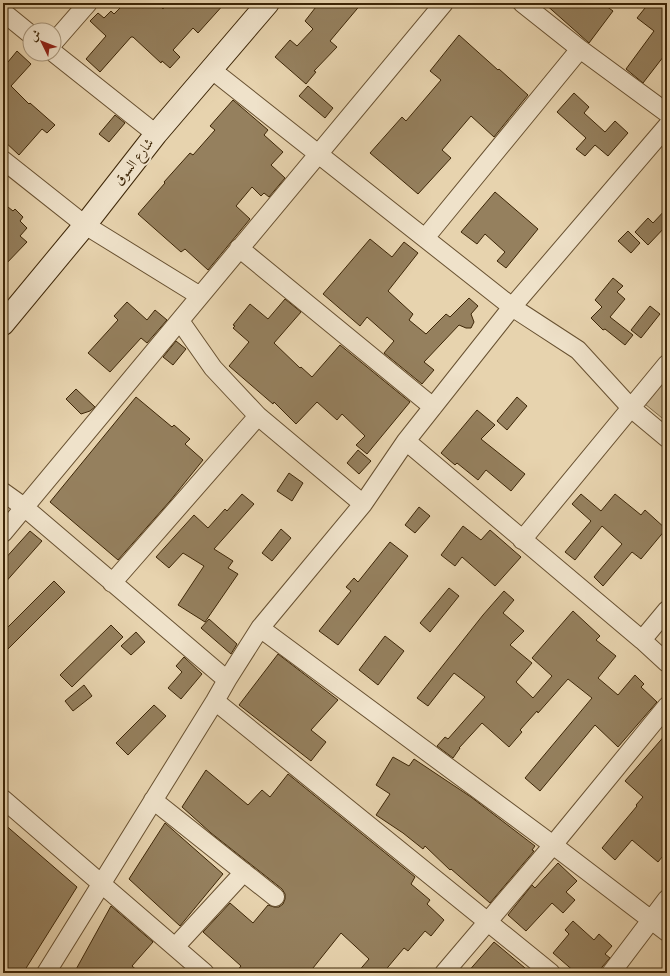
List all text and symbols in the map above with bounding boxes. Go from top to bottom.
north arrow [22,22,62,62]
text: ش [27,27,44,45]
street label: شارع السوق [110,135,160,191]

